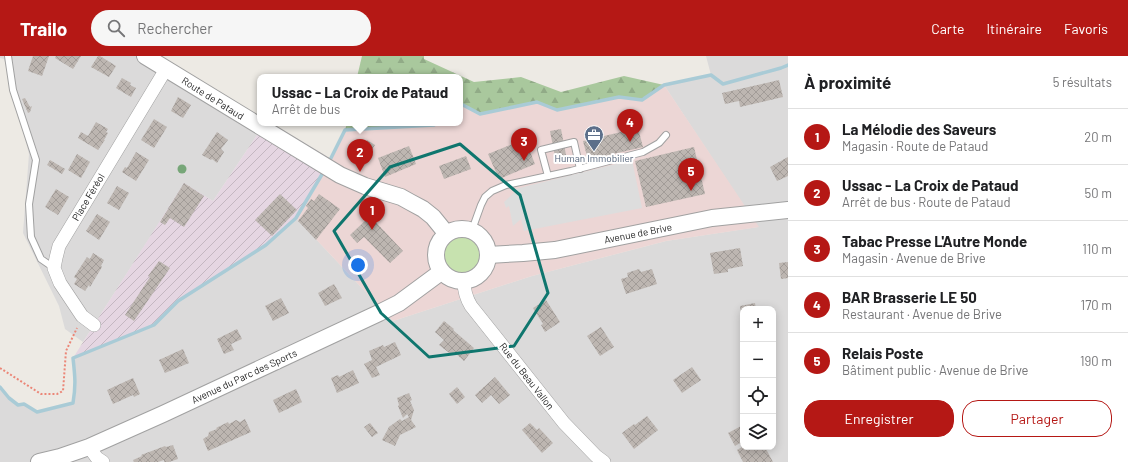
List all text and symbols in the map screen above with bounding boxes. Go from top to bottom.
search box [91,10,371,46]
text: Trailo [20,17,67,40]
icon: search [105,17,127,39]
text: Rechercher [137,19,213,37]
text: Carte [931,20,964,37]
text: Itinéraire [986,20,1042,37]
text: Favoris [1064,20,1108,37]
text: À proximité [804,72,891,92]
street label: Route de Pataud [180,74,246,122]
popup [257,74,463,126]
text: 5 résultats [1053,74,1112,90]
text: Ussac - La Croix de Pataud [272,83,448,101]
text: Arrêt de bus [272,101,340,117]
pin: 4 [617,109,643,142]
text: La Mélodie des Saveurs [842,120,996,138]
office icon: Human Immobilier [583,124,605,152]
pin: 3 [511,128,537,161]
text: 1 [815,129,819,145]
text: 20 m [1084,129,1112,145]
text: Magasin · Route de Pataud [842,138,988,154]
pin: 2 [347,139,373,172]
place label: Human Immobilier [554,152,634,164]
pin: 5 [678,158,704,191]
street label: Place Féréol [69,171,107,223]
text: Ussac - La Croix de Pataud [842,176,1019,194]
text: 2 [813,185,821,201]
text: 50 m [1085,185,1112,201]
text: Arrêt de bus · Route de Pataud [842,194,1011,210]
pin: 1 [359,197,385,230]
street label: Avenue de Brive [603,221,673,245]
text: Tabac Presse L'Autre Monde [842,232,1027,250]
text: 3 [813,241,821,257]
text: 110 m [1082,241,1112,257]
text: Magasin · Avenue de Brive [842,250,986,266]
your location [348,255,368,275]
text: BAR Brasserie LE 50 [842,288,977,306]
text: 4 [813,297,821,313]
text: 170 m [1081,297,1112,313]
map controls [740,306,776,450]
button: + [740,306,776,342]
text: Restaurant · Avenue de Brive [842,306,1002,322]
street label: Rue du Beau Vallon [497,340,557,412]
button: − [740,342,776,378]
text: Relais Poste [842,344,923,362]
street label: Avenue du Parc des Sports [189,346,299,406]
text: 5 [813,353,821,369]
text: 190 m [1080,353,1112,369]
text: Bâtiment public · Avenue de Brive [842,362,1029,378]
button: locate [740,378,776,414]
button: Enregistrer [804,400,954,437]
button: Partager [962,400,1112,437]
button: layers [740,414,776,450]

